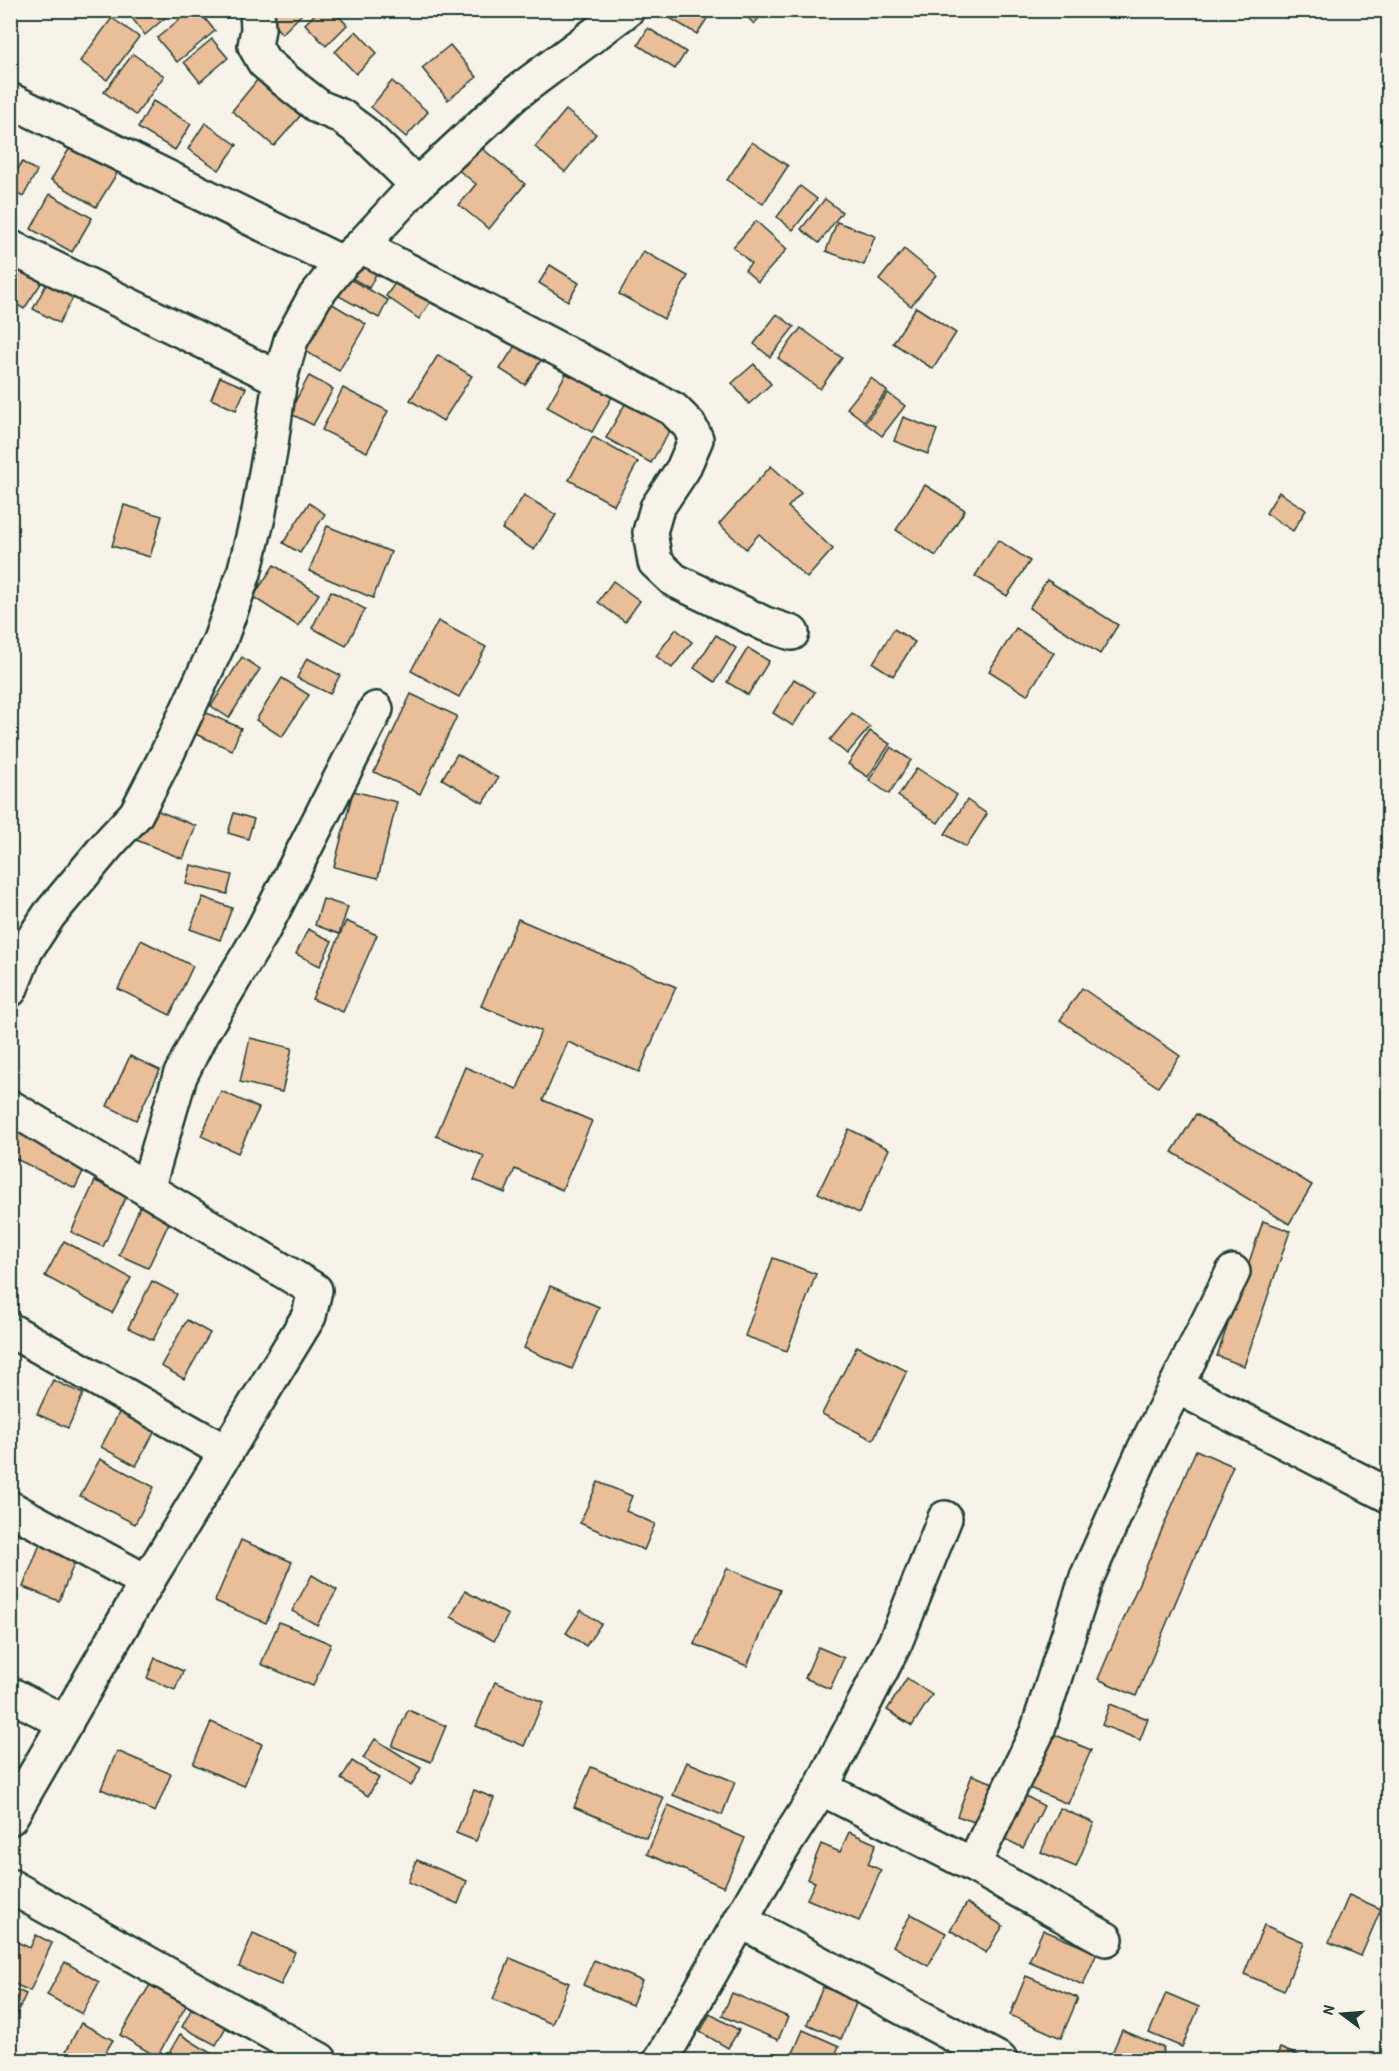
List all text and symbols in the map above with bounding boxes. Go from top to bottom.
north arrow [1312,1984,1372,2044]
text: N [1316,2002,1339,2017]

